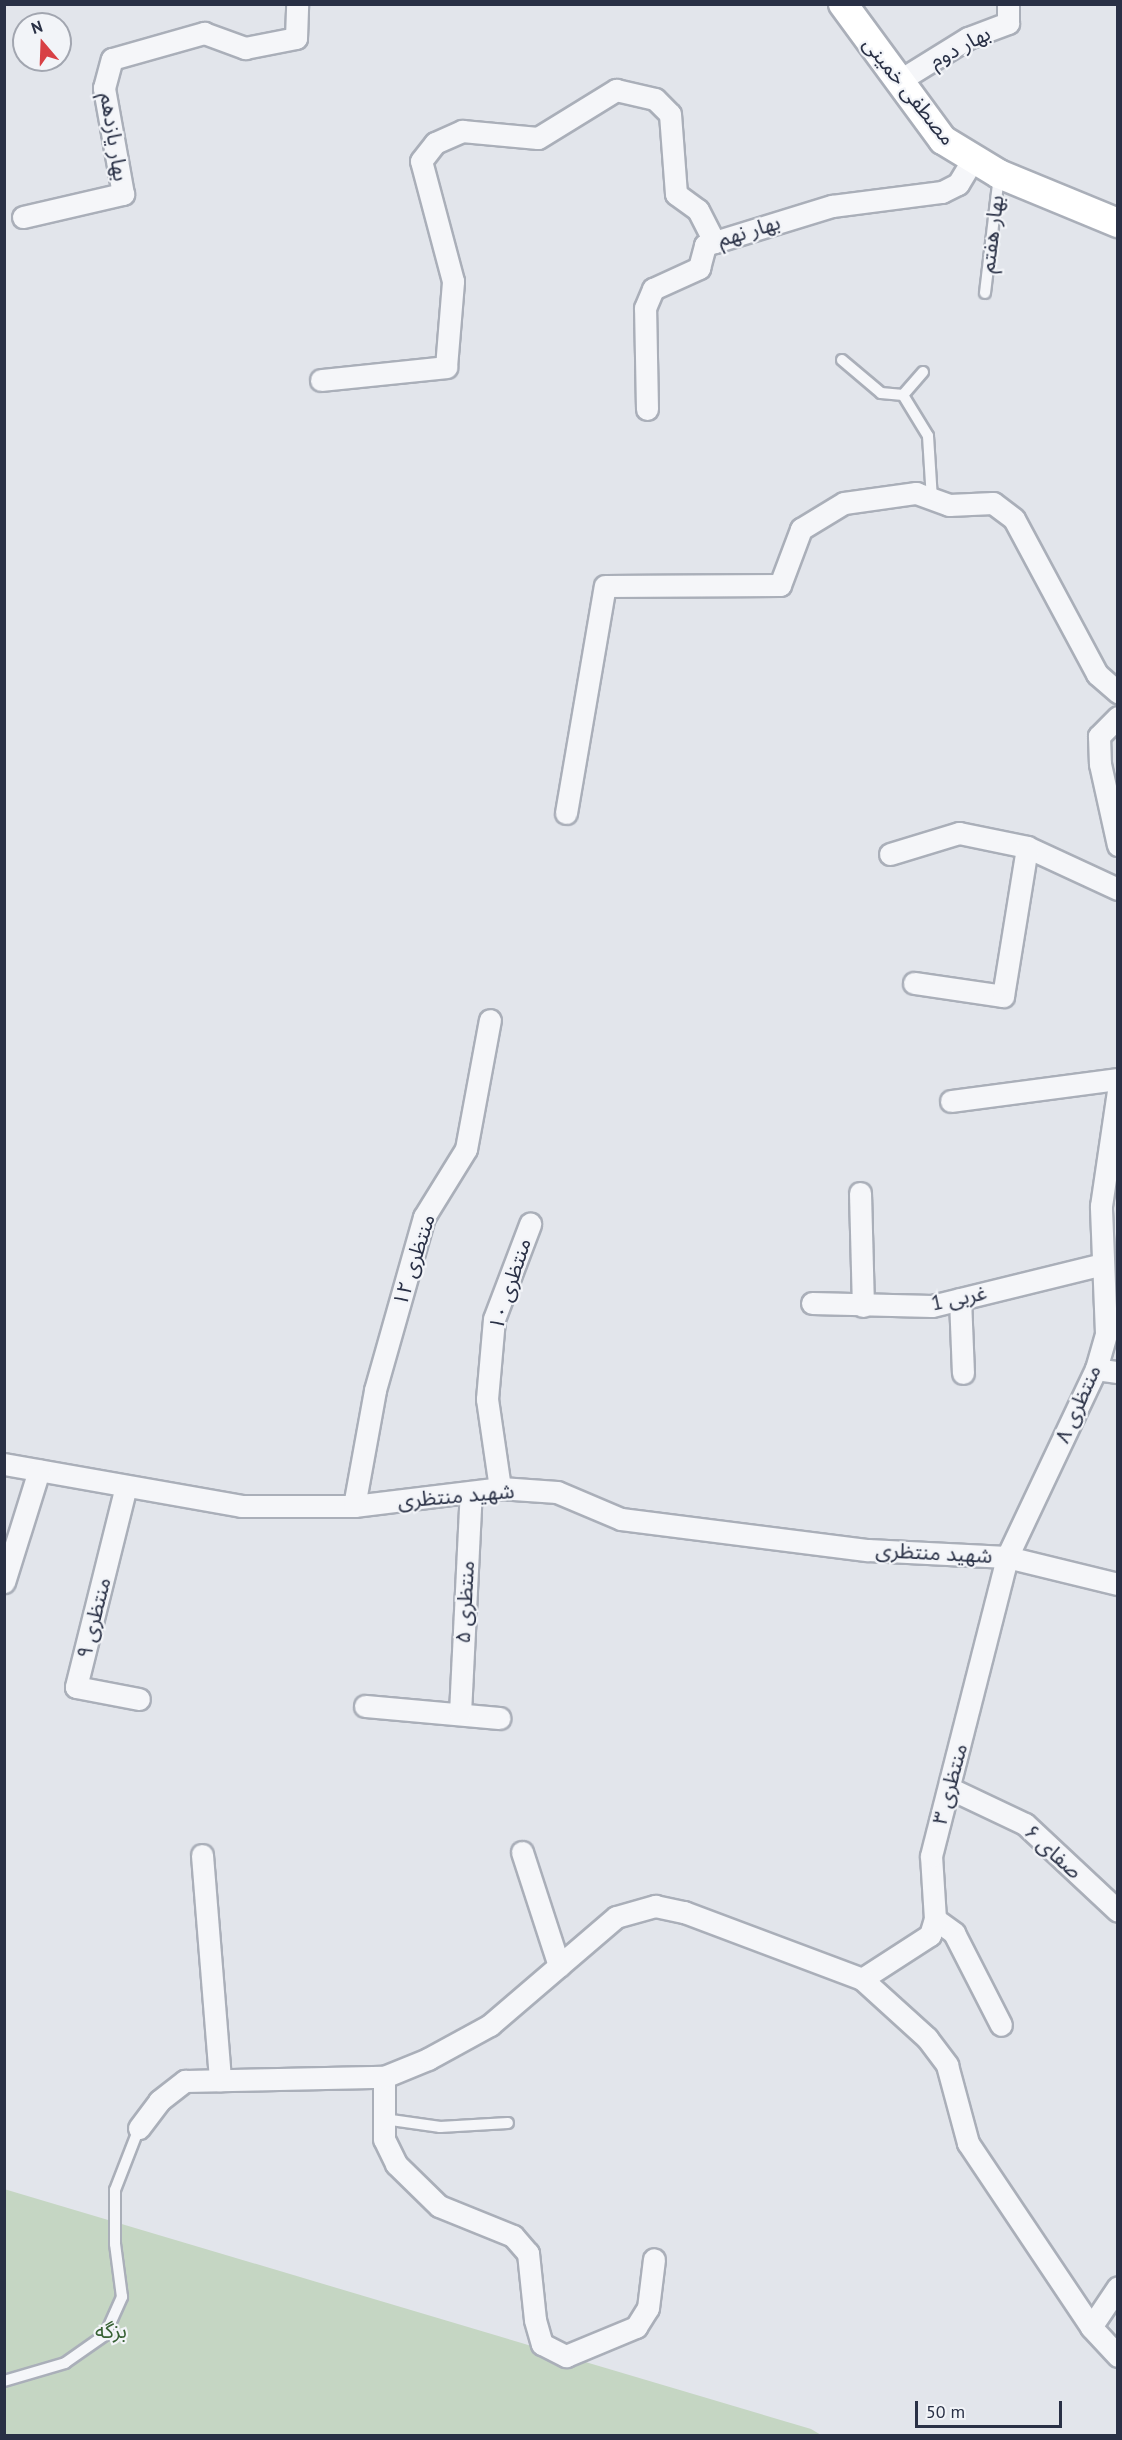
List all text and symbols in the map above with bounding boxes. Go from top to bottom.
north arrow [12,12,72,72]
text: N [29,16,45,38]
street label: بهار دوم [925,21,995,73]
street label: مصطفی خمینی [858,32,960,150]
street label: بهار یازدهم [95,91,133,183]
street label: بهار هفتم [975,194,1009,274]
street label: بهار نهم [715,210,783,252]
street label: منتظری ۱۲ [387,1211,441,1309]
street label: منتظری ۱۰ [483,1235,537,1333]
street label: غربی 1 [929,1280,989,1316]
street label: منتظری ۸ [1050,1361,1106,1447]
street label: شهید منتظری [397,1478,515,1514]
street label: شهید منتظری [875,1537,993,1569]
street label: منتظری ۵ [450,1560,480,1644]
street label: منتظری ۹ [72,1575,116,1661]
street label: منتظری ۳ [927,1741,973,1827]
street label: صفای ۶ [1019,1820,1087,1884]
park label: بزگه [95,2318,127,2344]
scale bar [918,2389,1065,2427]
text: 50 m [926,2400,965,2423]

